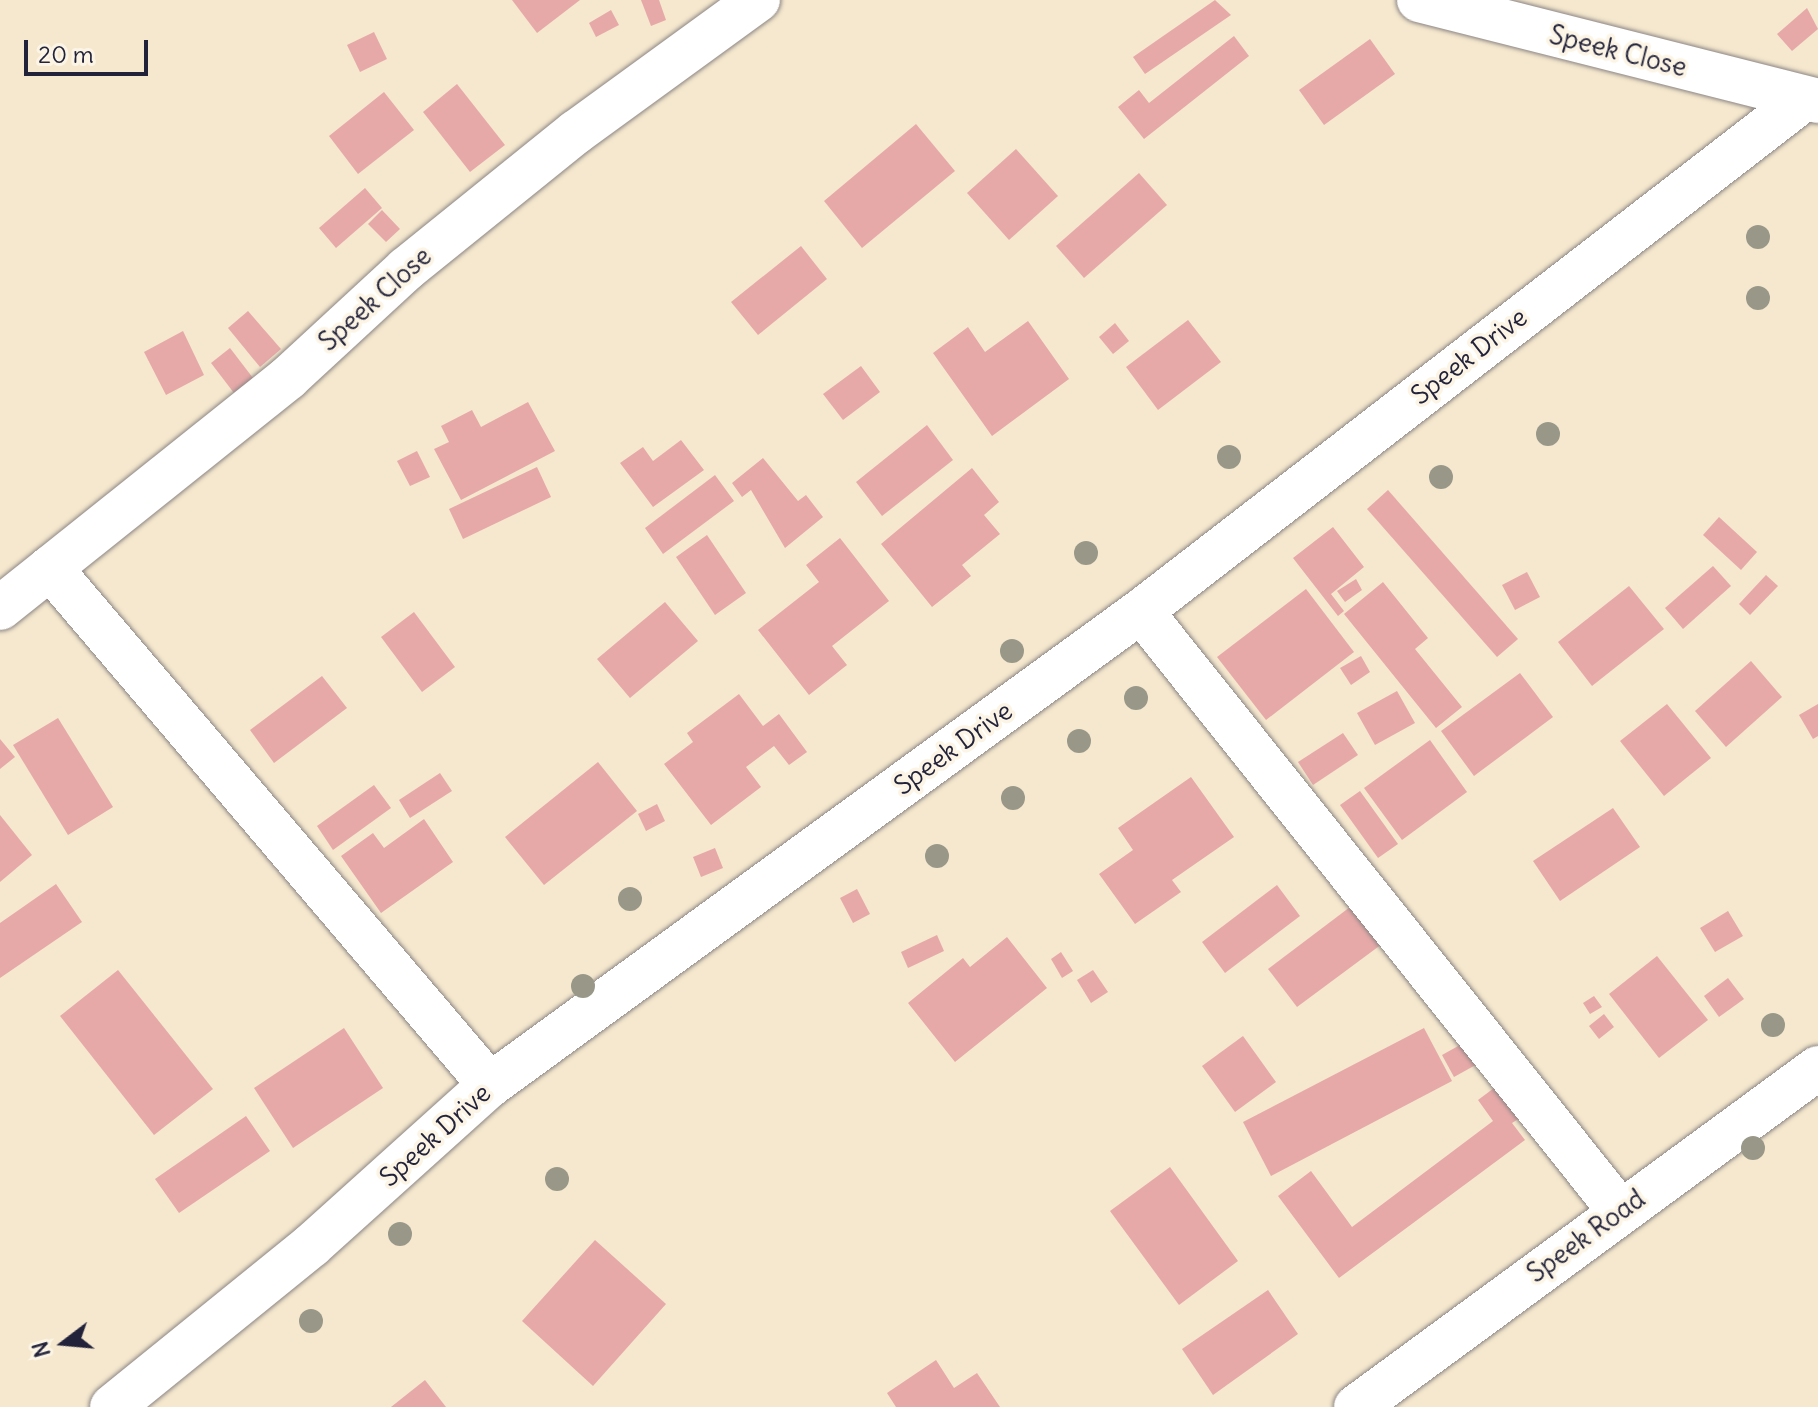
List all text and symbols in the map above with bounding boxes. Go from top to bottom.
street label: Speek Close [1546,19,1690,83]
scale bar [28,24,152,74]
text: 20 m [38,39,94,69]
street label: Speek Close [312,241,438,357]
street label: Speek Drive [1405,301,1533,411]
street label: Speek Drive [888,695,1018,801]
street label: Speek Drive [373,1077,497,1193]
street label: Speek Road [1521,1183,1651,1289]
north arrow [24,1303,104,1383]
text: N [25,1338,56,1361]

